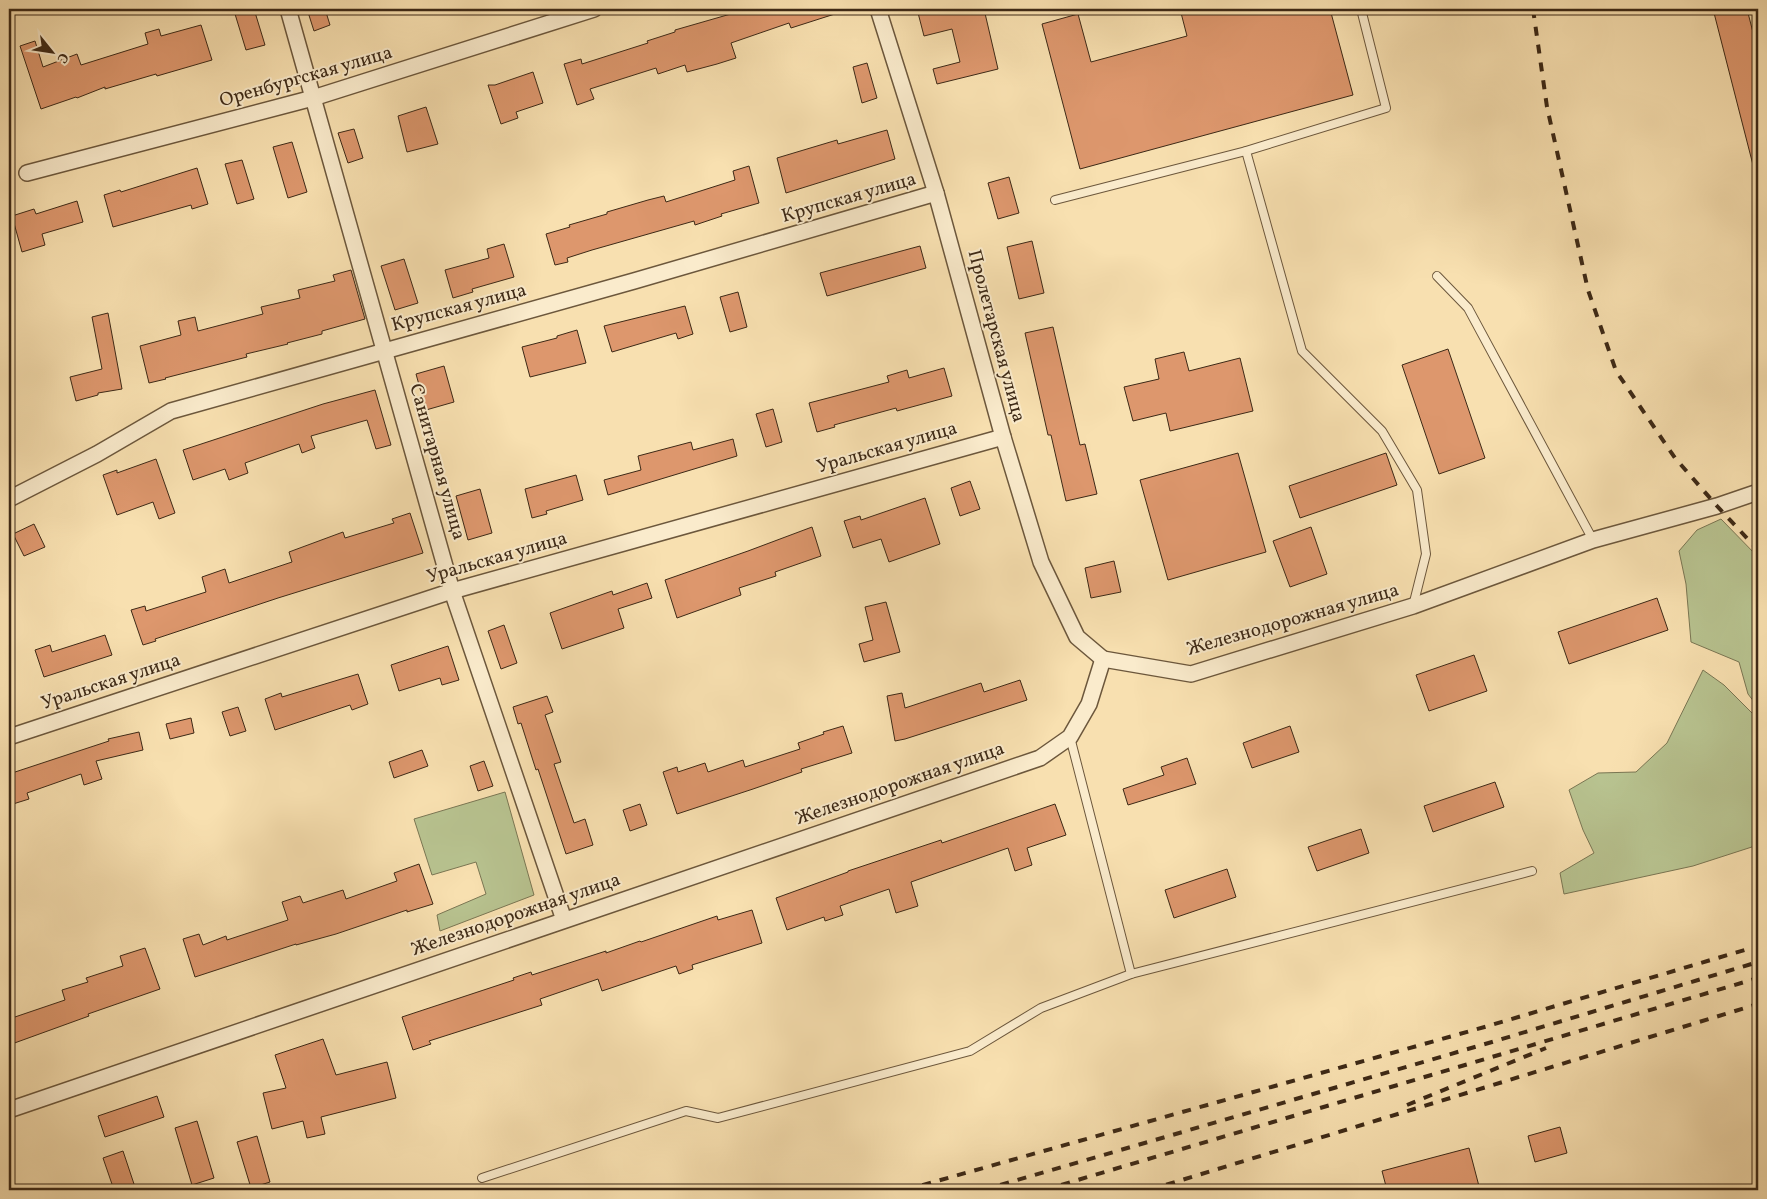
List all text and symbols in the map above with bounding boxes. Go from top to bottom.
north arrow [28,28,78,78]
street label: Оренбургская улица [217,40,395,114]
text: С [51,49,72,66]
street label: Крупская улица [779,166,919,230]
street label: Пролетарская улица [960,247,1032,425]
street label: Крупская улица [388,277,530,339]
street label: Санитарная улица [402,381,472,543]
street label: Уральская улица [814,416,960,480]
street label: Уральская улица [424,526,570,590]
street label: Железнодорожная улица [1184,577,1402,663]
street label: Уральская улица [38,647,184,717]
street label: Железнодорожная улица [792,736,1008,832]
street label: Железнодорожная улица [408,867,624,963]

